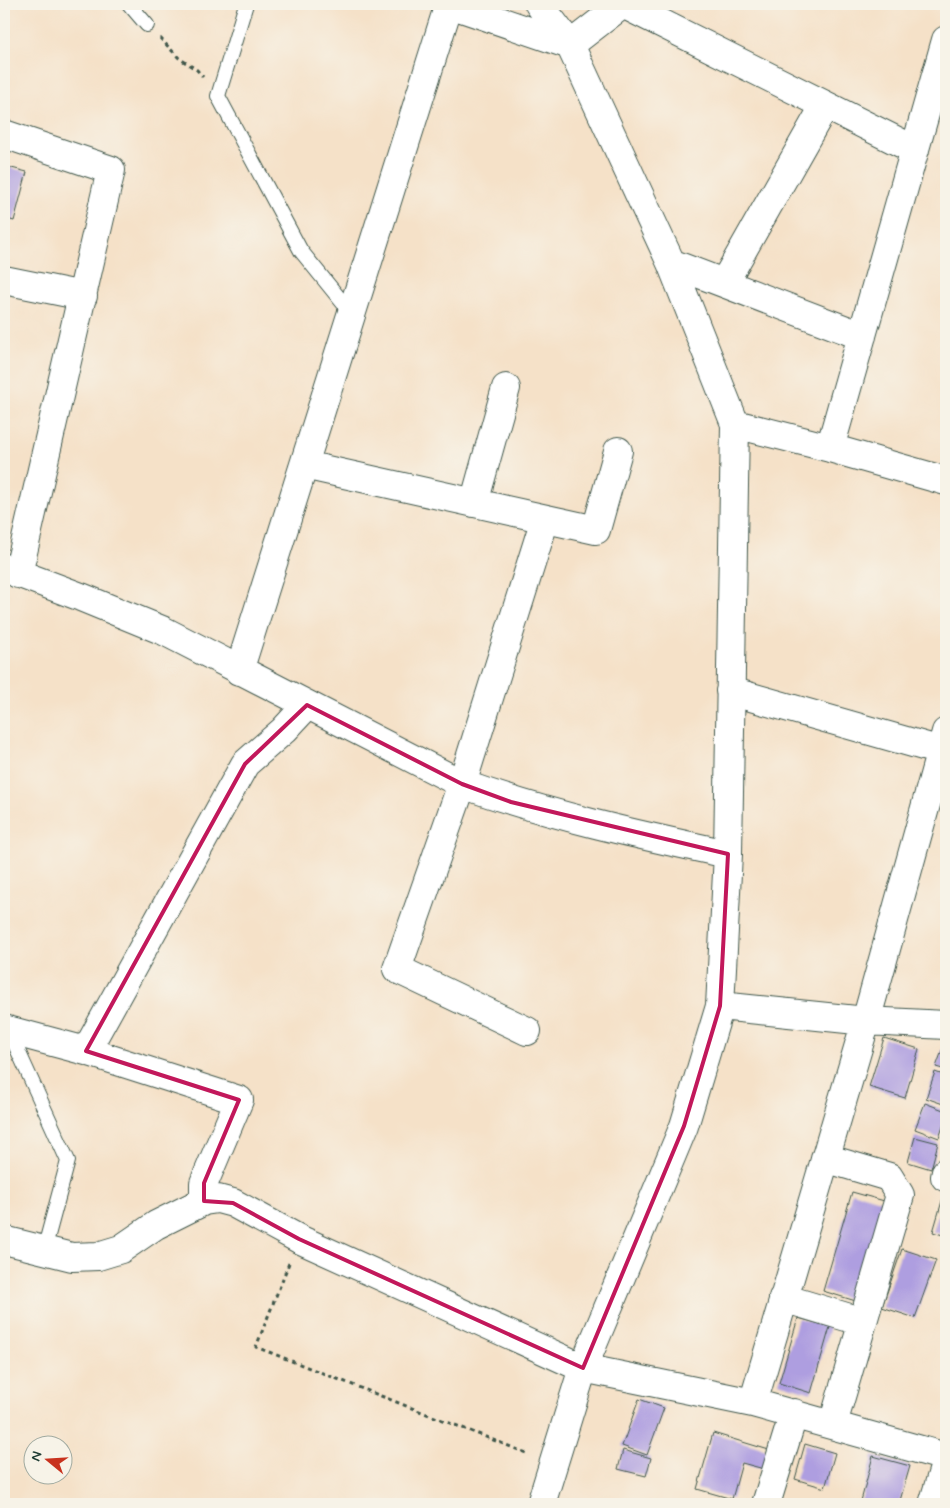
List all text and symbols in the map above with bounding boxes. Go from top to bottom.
north arrow [22,1436,72,1486]
text: N [27,1449,47,1464]

